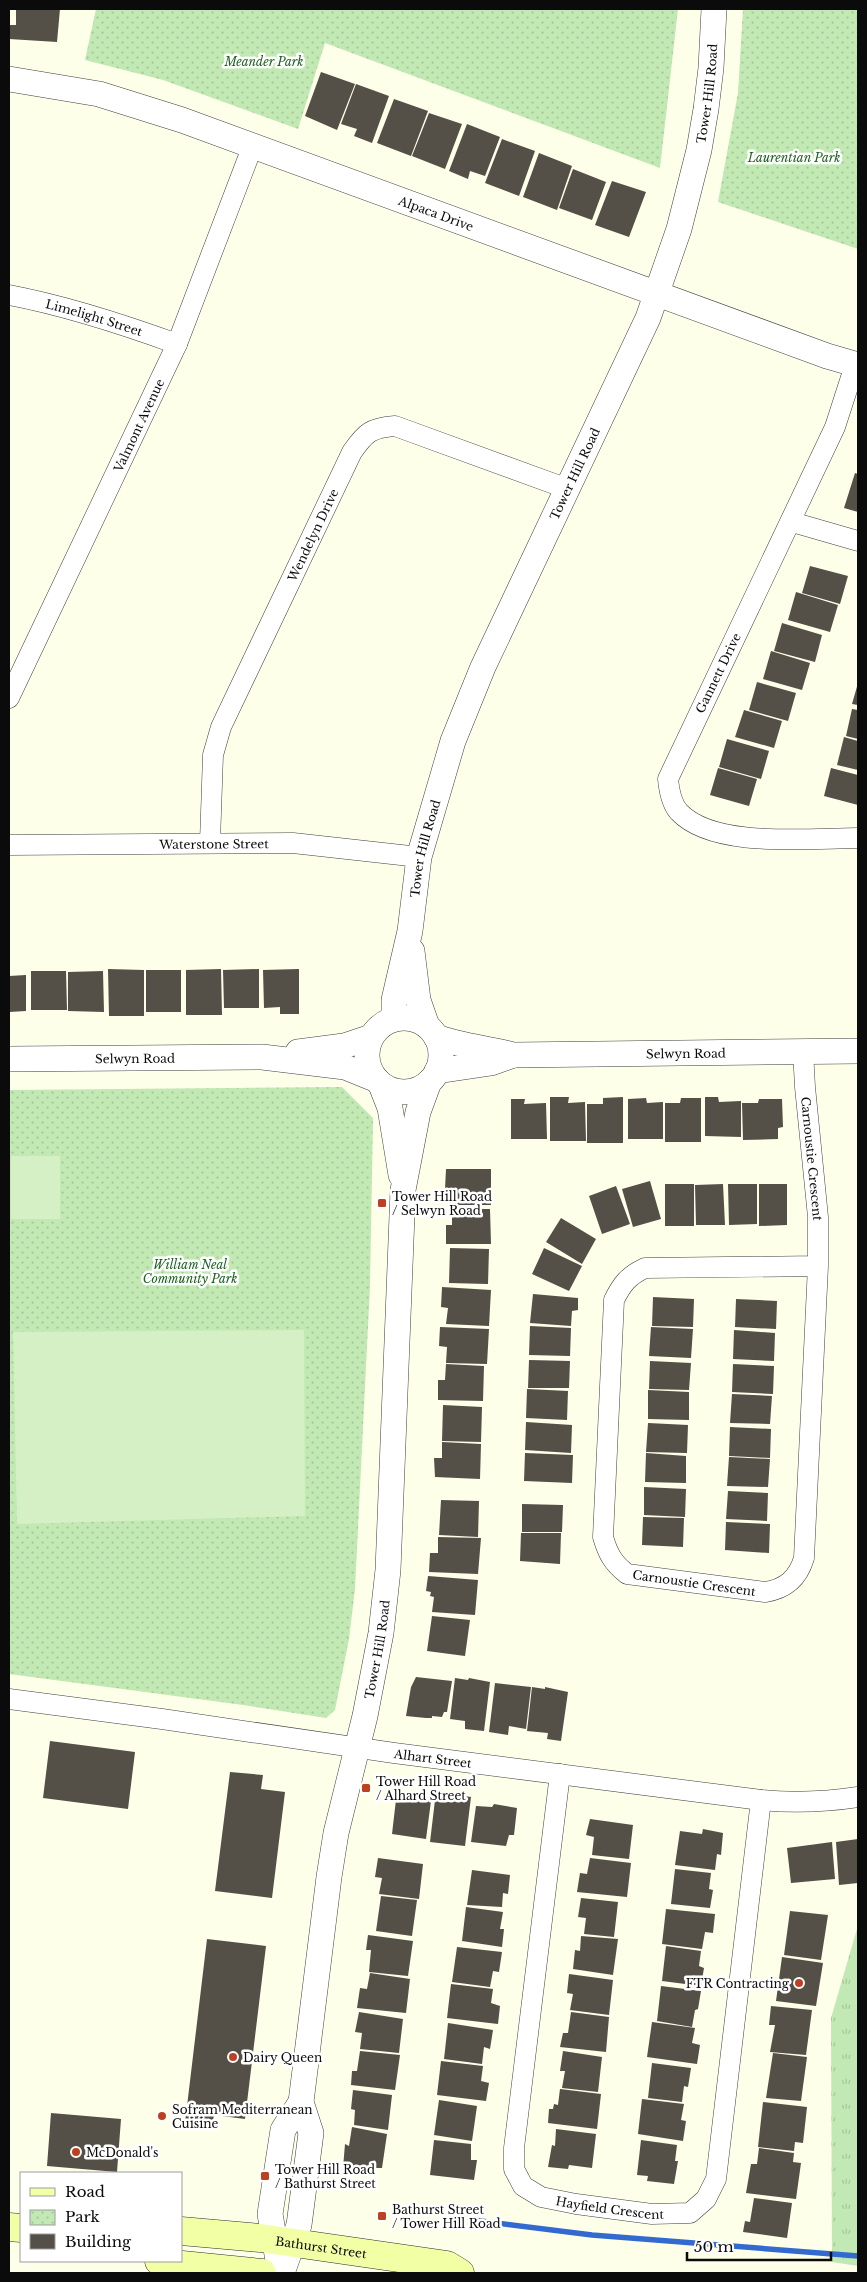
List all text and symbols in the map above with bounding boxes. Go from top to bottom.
street label: Tower Hill Road [693,43,720,144]
park label: Meander Park [224,54,303,69]
park label: Laurentian Park [747,150,840,165]
street label: Alpaca Drive [396,192,476,234]
street label: Limelight Street [44,296,145,339]
street label: Valmont Avenue [110,376,167,475]
street label: Tower Hill Road [546,425,603,522]
street label: Wendelyn Drive [284,486,341,585]
street label: Gannett Drive [692,630,744,716]
street label: Tower Hill Road [407,798,443,898]
street label: Waterstone Street [158,836,269,851]
street label: Selwyn Road [646,1045,726,1061]
street label: Selwyn Road [95,1050,175,1066]
street label: Carnoustie Crescent [799,1096,826,1221]
place label: Tower Hill Road / Selwyn Road [392,1189,492,1218]
marker: Tower Hill Road / Selwyn Road [376,1197,388,1209]
park label: William Neal Community Park [143,1257,237,1286]
street label: Carnoustie Crescent [631,1567,757,1599]
street label: Tower Hill Road [361,1599,392,1700]
street label: Alhart Street [392,1745,473,1770]
place label: Tower Hill Road / Alhard Street [376,1774,476,1803]
marker: Tower Hill Road / Alhard Street [360,1782,372,1794]
place label: FTR Contracting [686,1976,790,1991]
marker: FTR Contracting [793,1977,805,1989]
place label: Dairy Queen [243,2050,322,2065]
marker: Dairy Queen [227,2051,239,2063]
place label: Sofram Mediterranean Cuisine [172,2102,313,2131]
marker: Sofram Mediterranean Cuisine [156,2110,168,2122]
place label: McDonald's [86,2145,158,2160]
marker: McDonald's [70,2146,82,2158]
place label: Tower Hill Road / Bathurst Street [275,2162,376,2191]
marker: Tower Hill Road / Bathurst Street [259,2170,271,2182]
legend [20,2172,182,2262]
text: Road [65,2182,105,2201]
street label: Hayfield Crescent [555,2193,665,2222]
place label: Bathurst Street / Tower Hill Road [392,2202,501,2231]
text: Park [65,2207,101,2226]
marker: Bathurst Street / Tower Hill Road [376,2210,388,2222]
scale bar [687,2230,831,2262]
text: Building [65,2232,132,2251]
street label: Bathurst Street [274,2233,368,2261]
text: 50 m [694,2237,734,2256]

